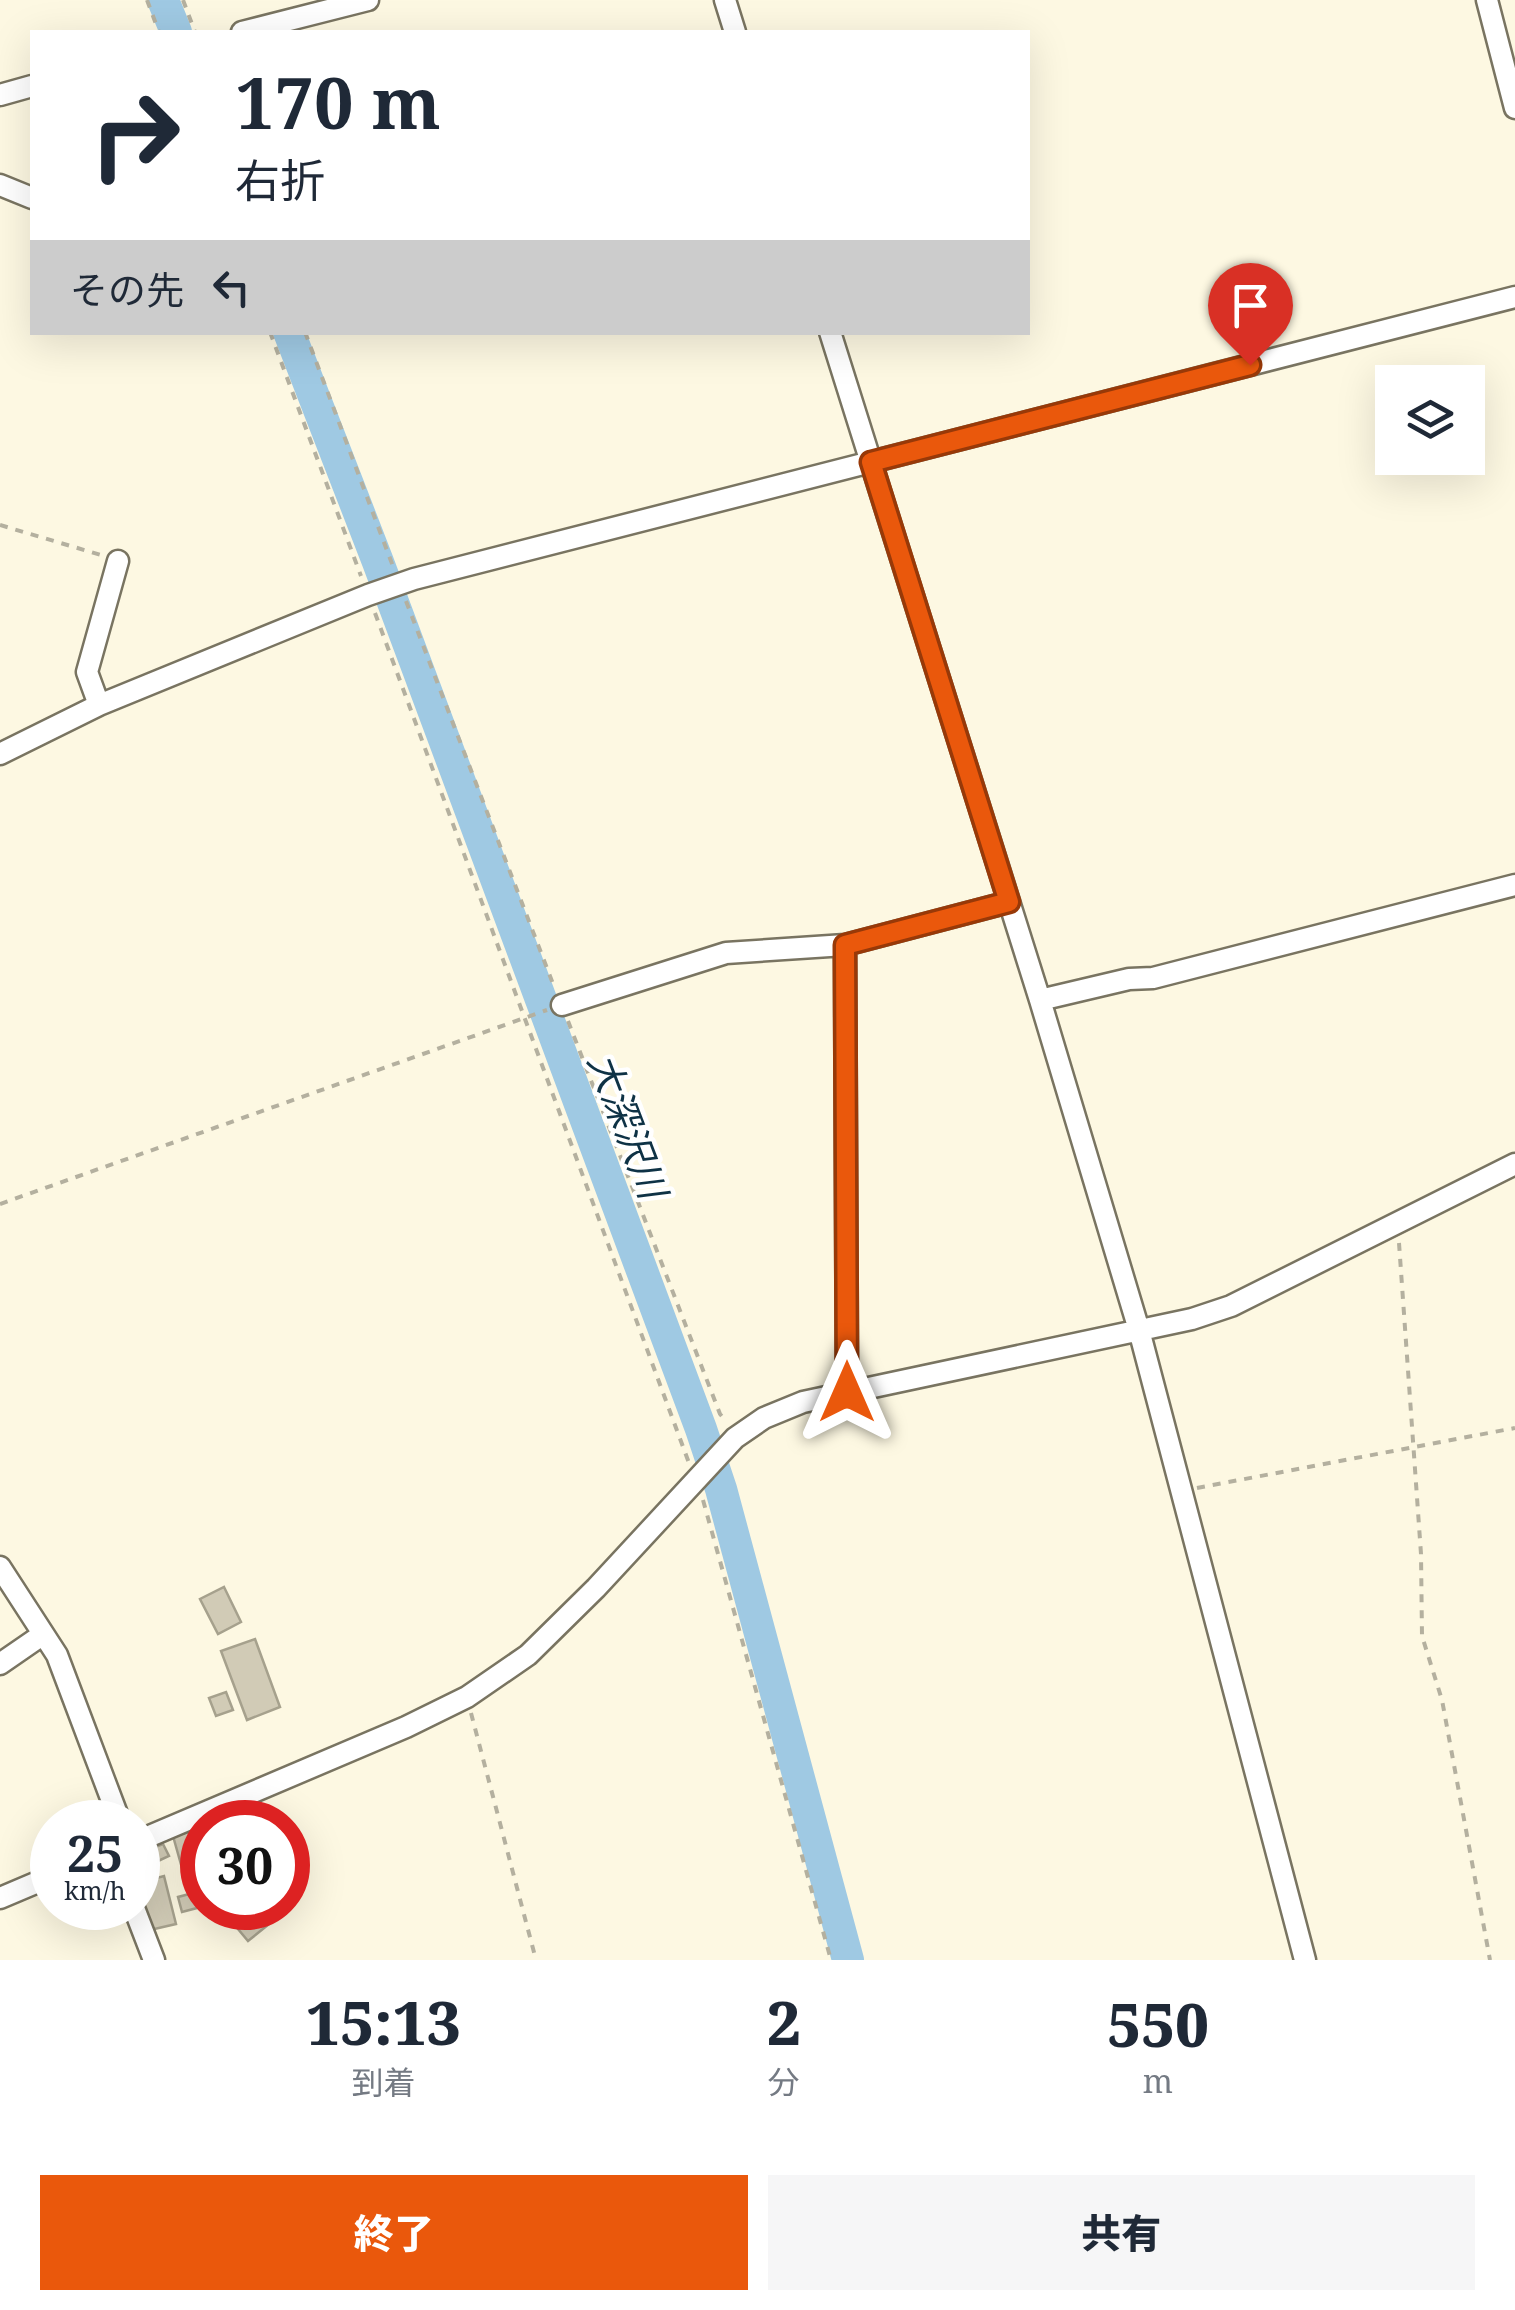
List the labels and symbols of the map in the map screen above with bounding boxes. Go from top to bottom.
pin [1208,263,1293,366]
water label: 大深沢川 [577,1045,682,1209]
position arrow [795,1340,899,1444]
speed limit sign: 30 [180,1800,310,1930]

